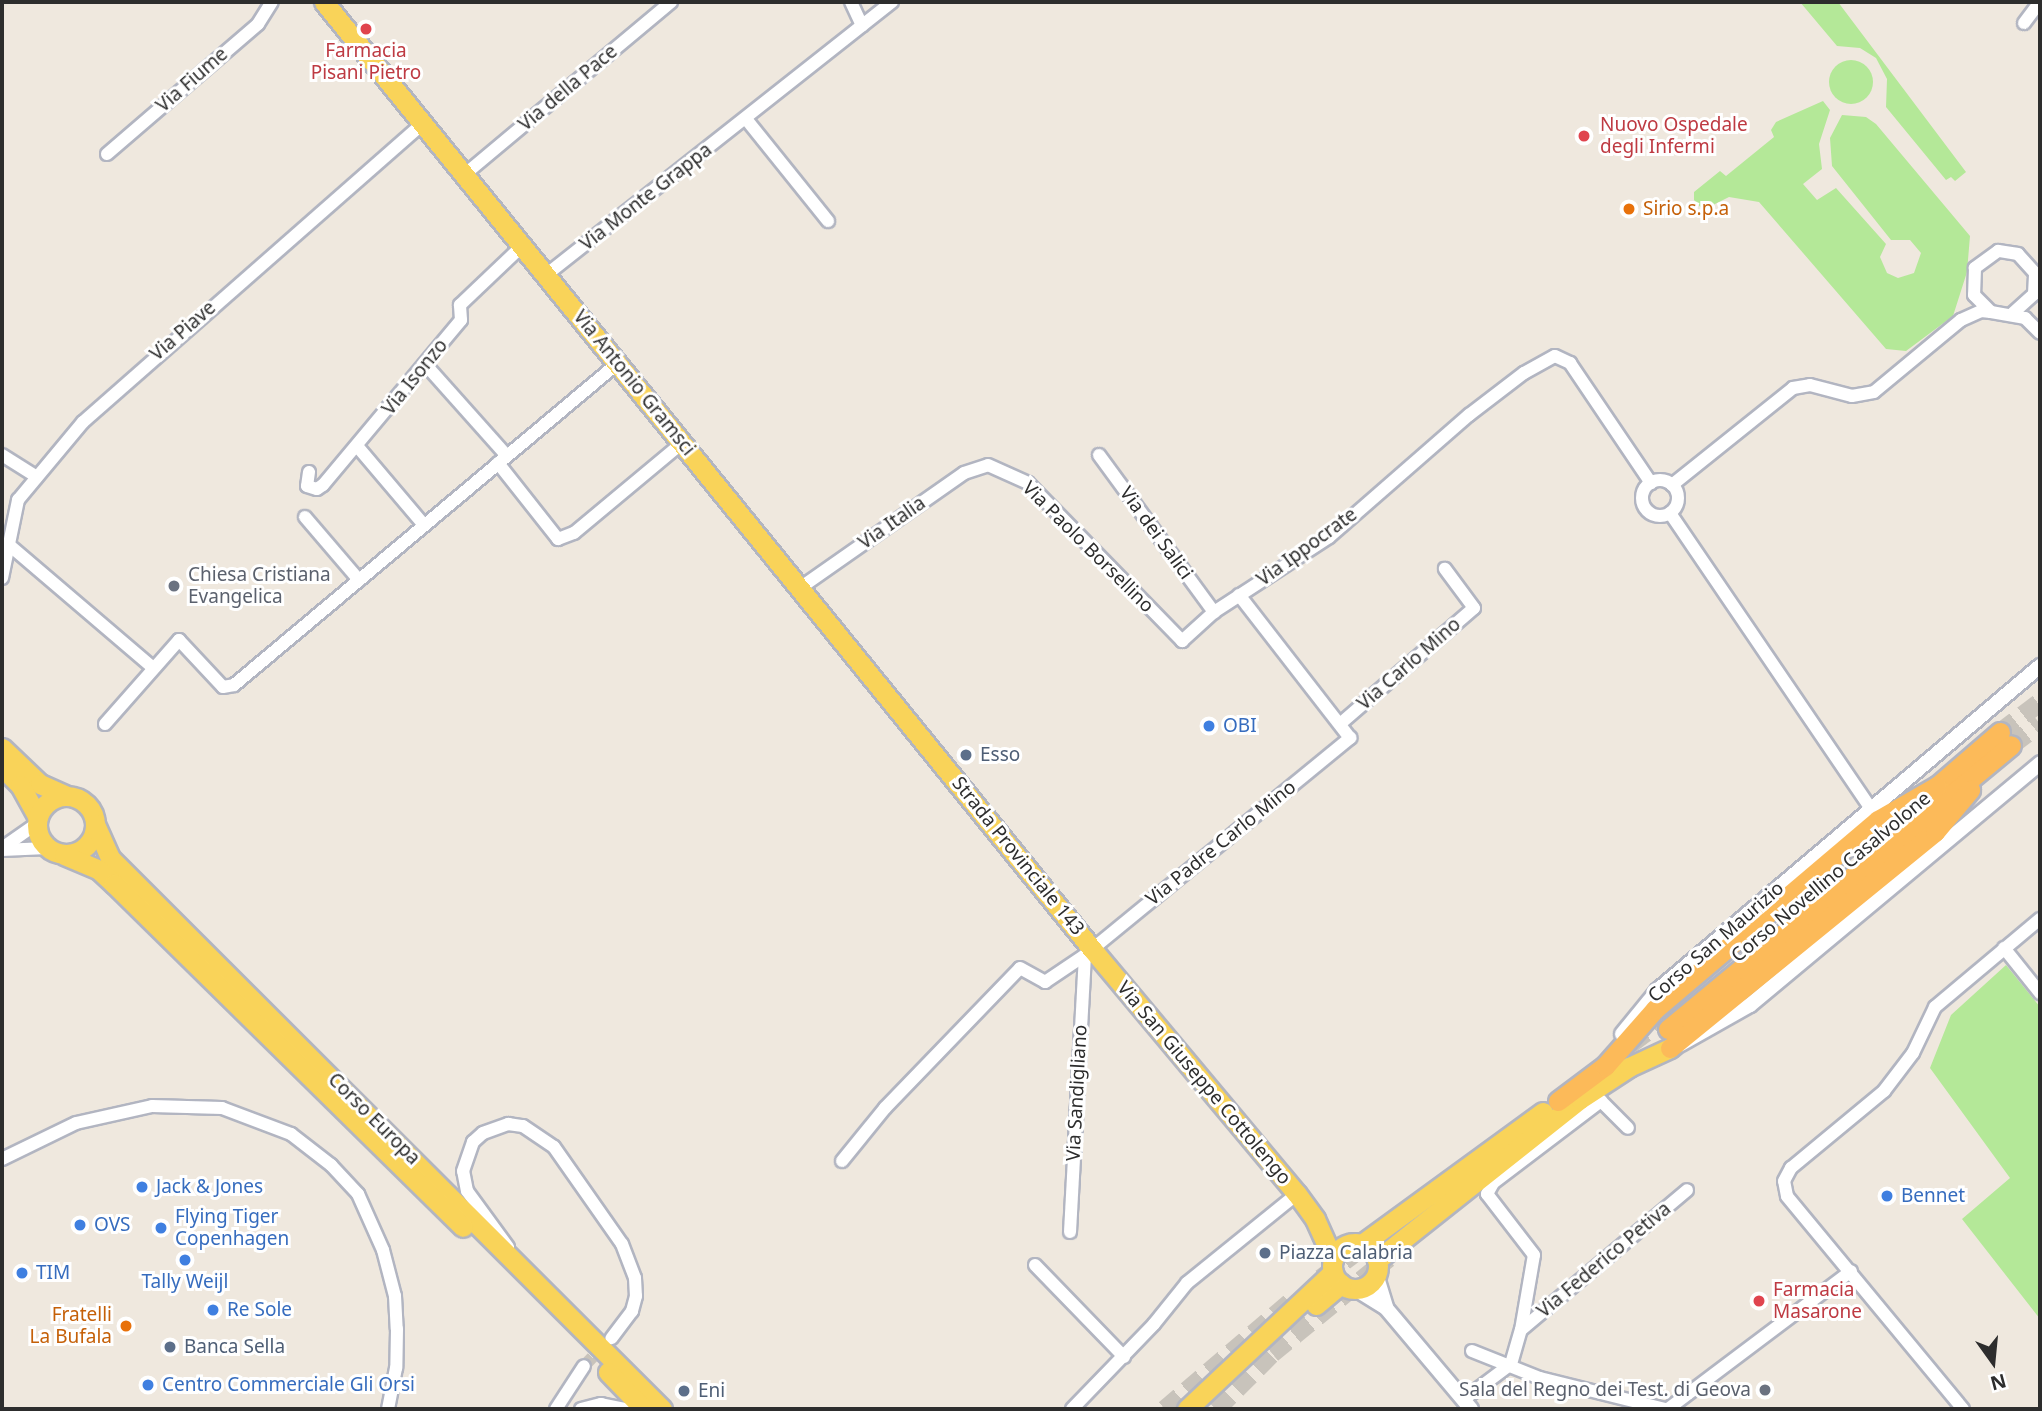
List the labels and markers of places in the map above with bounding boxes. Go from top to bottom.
marker: Farmacia Pisani Pietro [358,21,374,37]
place label: Farmacia Pisani Pietro [311,40,421,84]
place label: Nuovo Ospedale degli Infermi [1600,114,1748,158]
marker: Nuovo Ospedale degli Infermi [1574,126,1594,146]
place label: Sirio s.p.a [1643,198,1729,220]
marker: Sirio s.p.a [1621,201,1637,217]
place label: Chiesa Cristiana Evangelica [188,564,331,608]
marker: Chiesa Cristiana Evangelica [166,578,182,594]
place label: OBI [1223,715,1257,737]
marker: OBI [1201,718,1217,734]
place label: Esso [980,744,1020,766]
marker: Esso [958,747,974,763]
place label: Jack & Jones [156,1176,263,1198]
marker: Jack & Jones [134,1179,150,1195]
place label: Bennet [1901,1185,1965,1207]
marker: Bennet [1879,1188,1895,1204]
place label: Flying Tiger Copenhagen [175,1206,289,1250]
place label: OVS [94,1214,130,1236]
marker: OVS [72,1217,88,1233]
marker: Flying Tiger Copenhagen [153,1220,169,1236]
place label: Piazza Calabria [1279,1242,1413,1264]
marker: Piazza Calabria [1257,1245,1273,1261]
marker: Tally Weijl [177,1252,193,1268]
place label: TIM [36,1262,70,1284]
marker: TIM [14,1265,30,1281]
place label: Tally Weijl [142,1271,228,1293]
place label: Farmacia Masarone [1773,1279,1862,1323]
marker: Farmacia Masarone [1751,1293,1767,1309]
place label: Re Sole [227,1299,292,1321]
marker: Re Sole [205,1302,221,1318]
place label: Fratelli La Bufala [30,1304,112,1348]
marker: Fratelli La Bufala [118,1318,134,1334]
place label: Banca Sella [184,1336,285,1358]
marker: Banca Sella [162,1339,178,1355]
place label: Centro Commerciale Gli Orsi [162,1374,415,1396]
marker: Centro Commerciale Gli Orsi [140,1377,156,1393]
place label: Sala del Regno dei Test. di Geova [1459,1379,1751,1401]
place label: Eni [698,1380,725,1402]
marker: Sala del Regno dei Test. di Geova [1757,1382,1773,1398]
marker: Eni [676,1383,692,1399]

